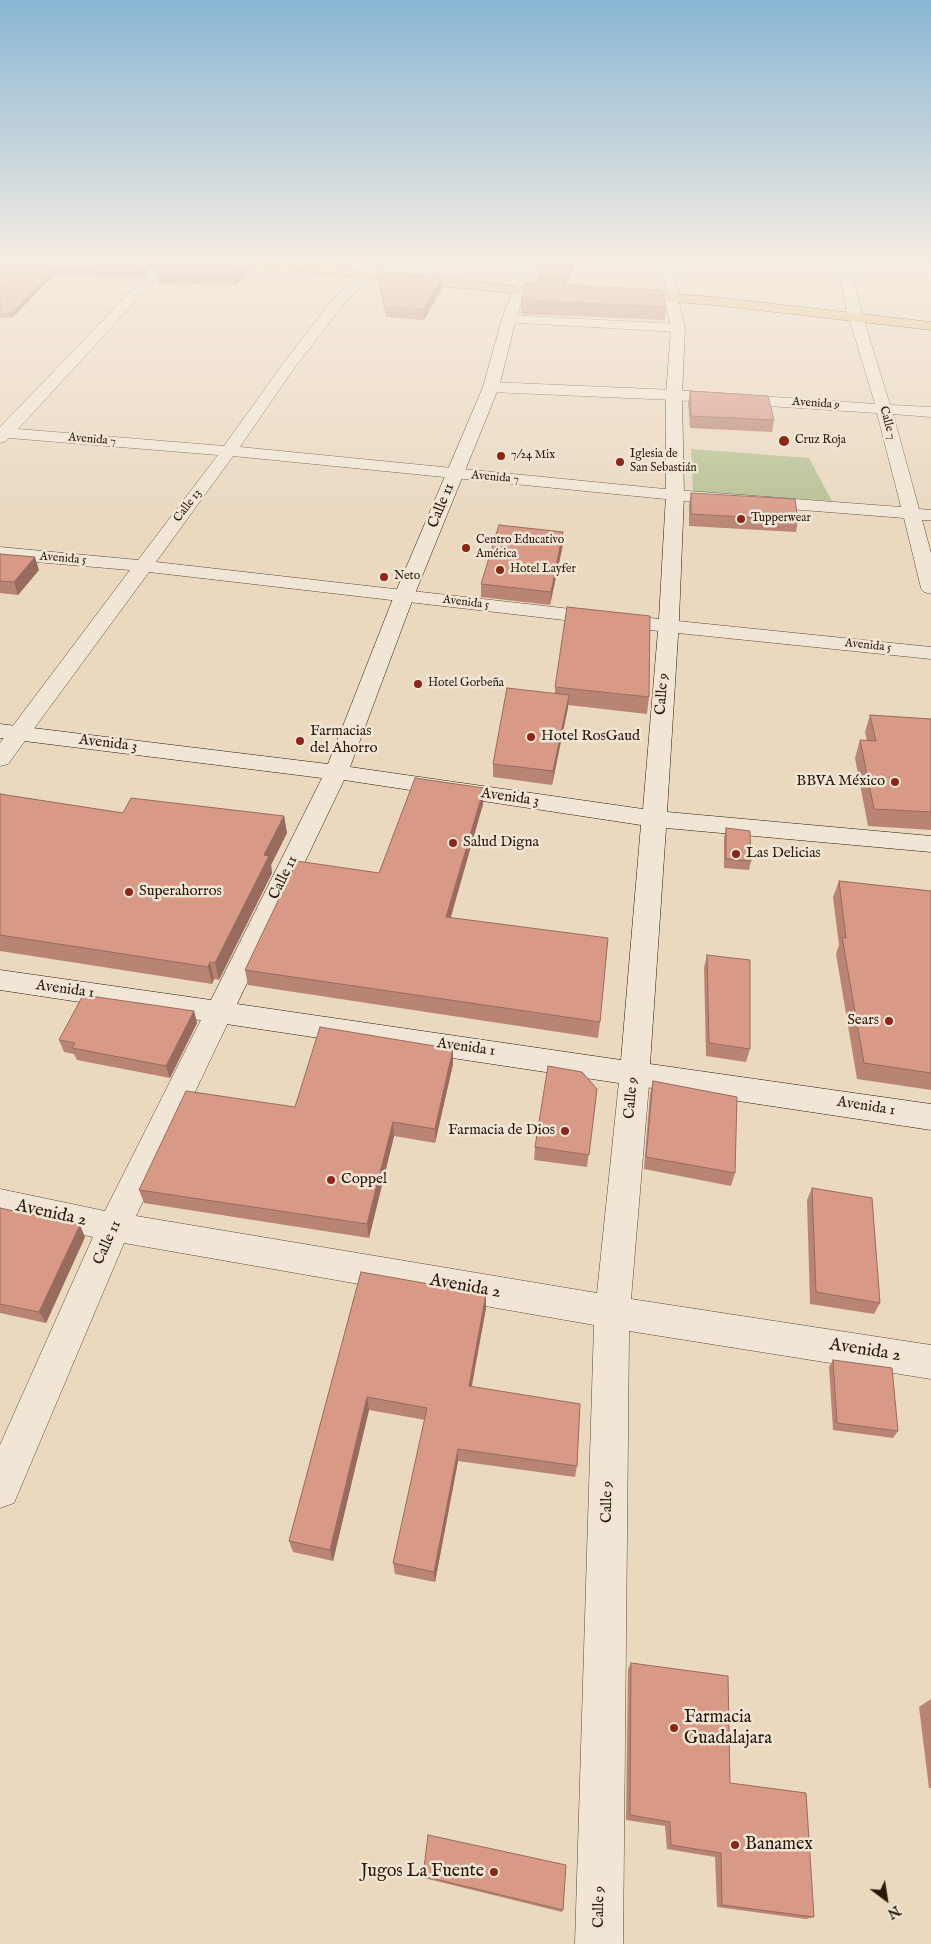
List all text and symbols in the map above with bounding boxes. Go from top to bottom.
street label: Avenida 9 [792,395,840,413]
street label: Calle 7 [876,405,898,441]
street label: Avenida 7 [67,431,117,449]
marker: Cruz Roja [777,434,791,448]
place label: Cruz Roja [795,434,846,448]
place label: Iglesia de San Sebastián [630,448,697,476]
place label: 7/24 Mix [511,449,555,463]
marker: 7/24 Mix [495,450,507,462]
marker: Iglesia de San Sebastián [614,456,626,468]
street label: Avenida 7 [470,469,520,487]
street label: Calle 11 [425,481,459,531]
street label: Calle 13 [171,487,205,525]
place label: Tupperwear [751,512,811,526]
marker: Tupperwear [735,513,747,525]
place label: Centro Educativo América [476,534,564,562]
marker: Centro Educativo América [460,542,472,554]
street label: Avenida 5 [39,550,87,568]
place label: Hotel Layfer [510,563,576,577]
marker: Hotel Layfer [494,564,506,576]
place label: Neto [394,570,420,584]
marker: Neto [378,571,390,583]
street label: Avenida 5 [442,593,490,613]
street label: Avenida 5 [844,636,892,656]
street label: Calle 9 [653,672,673,716]
place label: Hotel Gorbeña [428,677,504,691]
marker: Hotel Gorbeña [412,678,424,690]
place label: Farmacias del Ahorro [310,723,377,758]
place label: Hotel RosGaud [541,728,640,746]
street label: Avenida 3 [78,731,138,757]
marker: Hotel RosGaud [525,731,537,743]
marker: Farmacias del Ahorro [294,735,306,747]
place label: BBVA México [796,773,885,791]
marker: BBVA México [889,776,901,788]
street label: Avenida 3 [480,785,540,811]
place label: Salud Digna [463,834,539,852]
marker: Salud Digna [447,837,459,849]
place label: Las Delicias [746,845,821,863]
marker: Las Delicias [730,848,742,860]
street label: Calle 11 [266,853,302,903]
place label: Superahorros [139,883,222,901]
marker: Superahorros [123,886,135,898]
street label: Avenida 1 [35,977,95,1003]
place label: Sears [847,1012,879,1030]
marker: Sears [883,1015,895,1027]
street label: Avenida 1 [436,1035,496,1061]
street label: Calle 9 [621,1076,643,1120]
street label: Avenida 1 [836,1094,896,1120]
place label: Farmacia de Dios [448,1122,555,1140]
marker: Farmacia de Dios [559,1125,571,1137]
place label: Coppel [341,1171,387,1189]
marker: Coppel [325,1174,337,1186]
street label: Avenida 2 [14,1196,88,1232]
street label: Calle 11 [90,1218,126,1268]
street label: Avenida 2 [428,1270,502,1304]
street label: Avenida 2 [828,1335,902,1367]
street label: Calle 9 [599,1481,617,1523]
place label: Farmacia Guadalajara [684,1707,772,1750]
marker: Farmacia Guadalajara [668,1722,680,1734]
place label: Banamex [745,1834,813,1856]
marker: Banamex [729,1839,741,1851]
place label: Jugos La Fuente [361,1861,484,1883]
marker: Jugos La Fuente [488,1866,500,1878]
north arrow [861,1874,911,1924]
street label: Calle 9 [591,1886,609,1928]
text: N [884,1901,904,1923]

